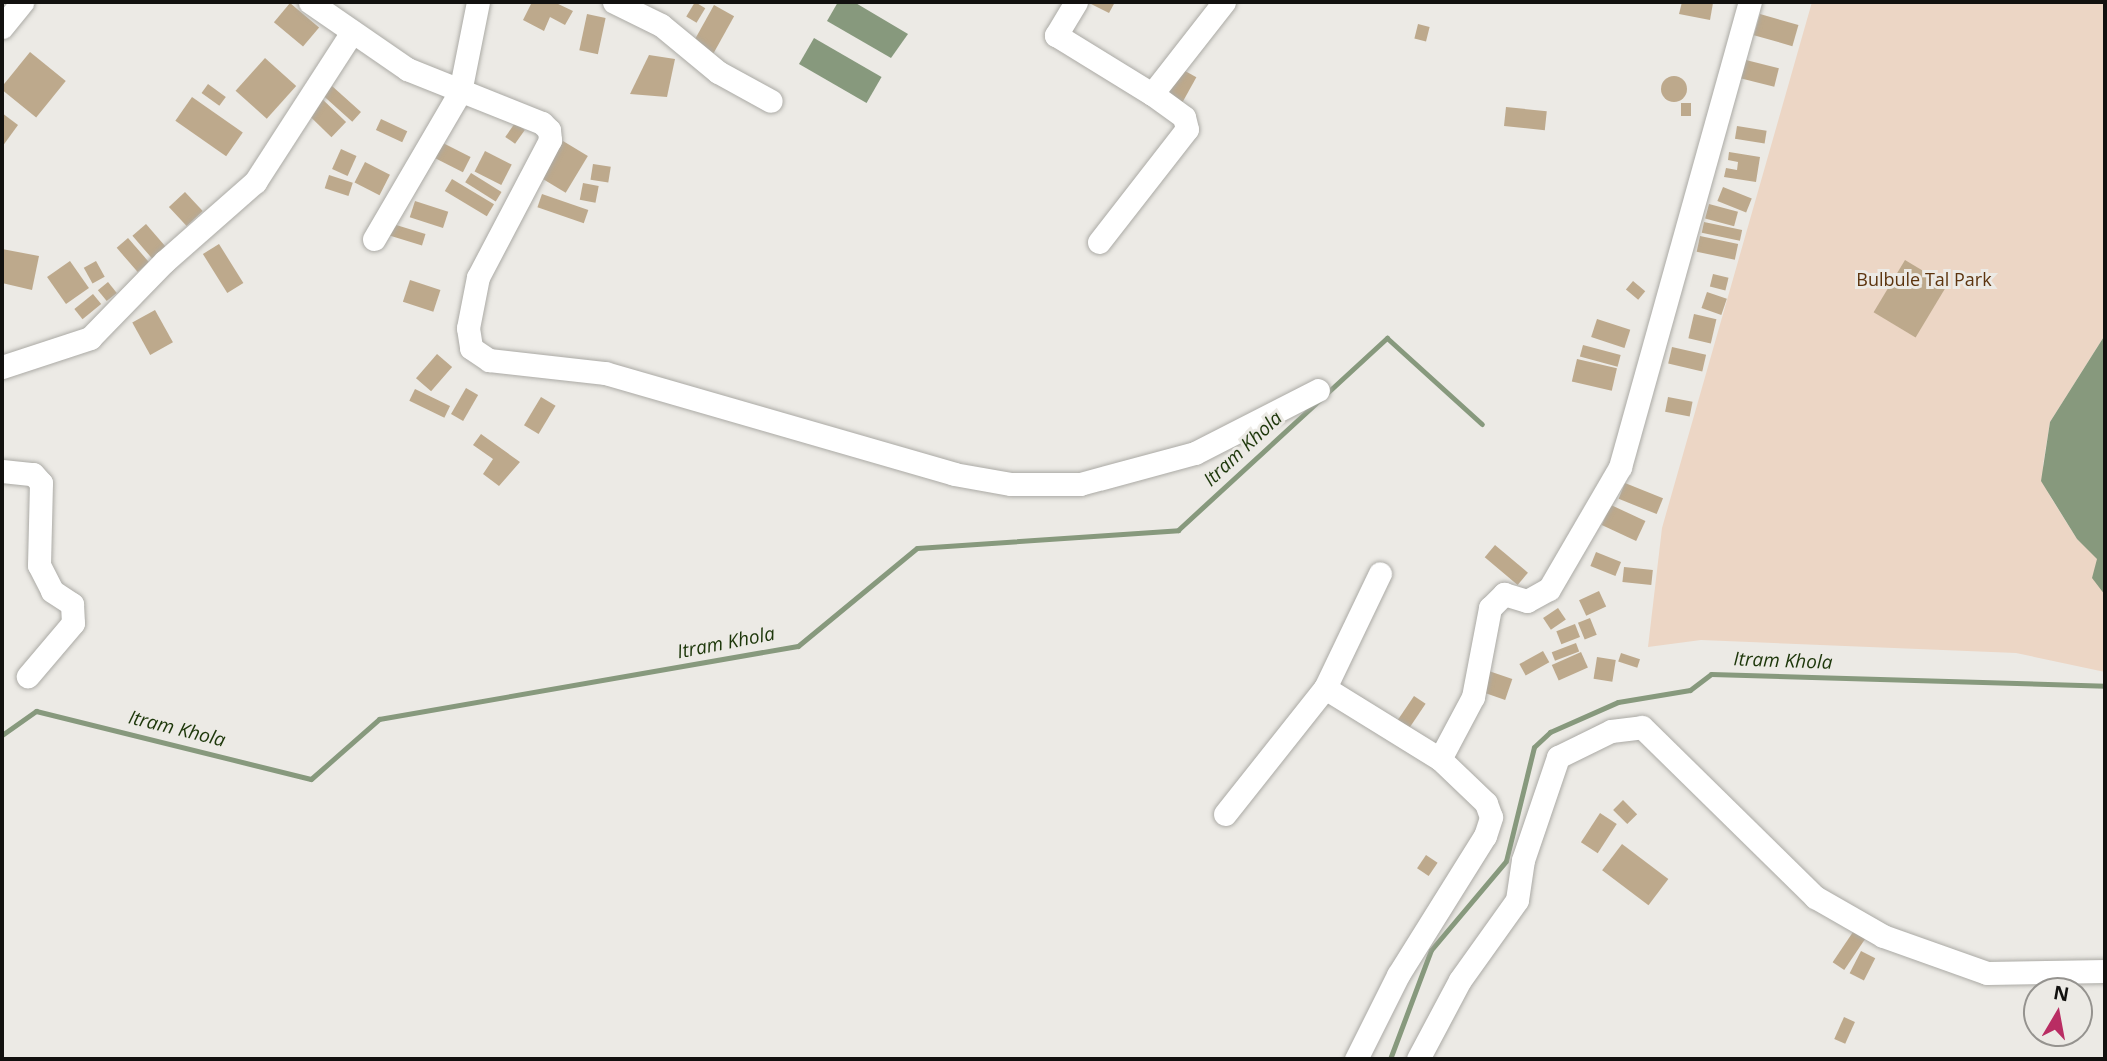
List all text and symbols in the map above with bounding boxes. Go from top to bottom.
park label: Bulbule Tal Park [1856,268,1992,290]
water label: Itram Khola [1199,407,1287,491]
water label: Itram Khola [675,622,777,664]
water label: Itram Khola [1733,648,1833,674]
water label: Itram Khola [126,706,228,752]
north arrow [2023,977,2093,1047]
text: N [2051,979,2071,1007]

